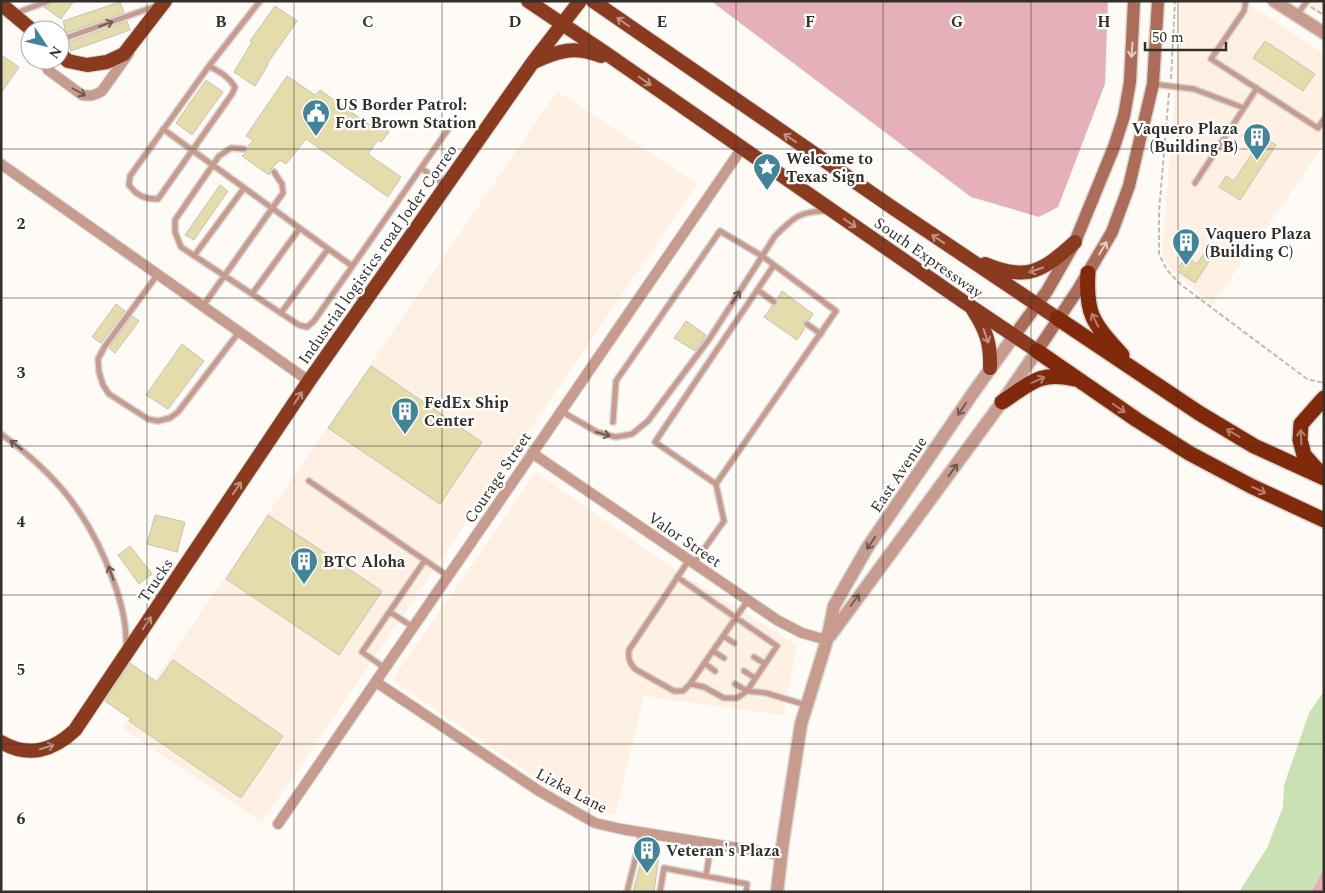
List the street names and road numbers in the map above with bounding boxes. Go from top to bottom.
street label: Industrial logistics road Joder Correo [292,140,463,370]
street label: South Expressway [869,211,989,305]
street label: Courage Street [458,427,538,528]
street label: East Avenue [864,432,933,518]
street label: Valor Street [643,506,726,574]
street label: Trucks [132,554,179,608]
street label: Lizka Lane [531,762,612,820]

